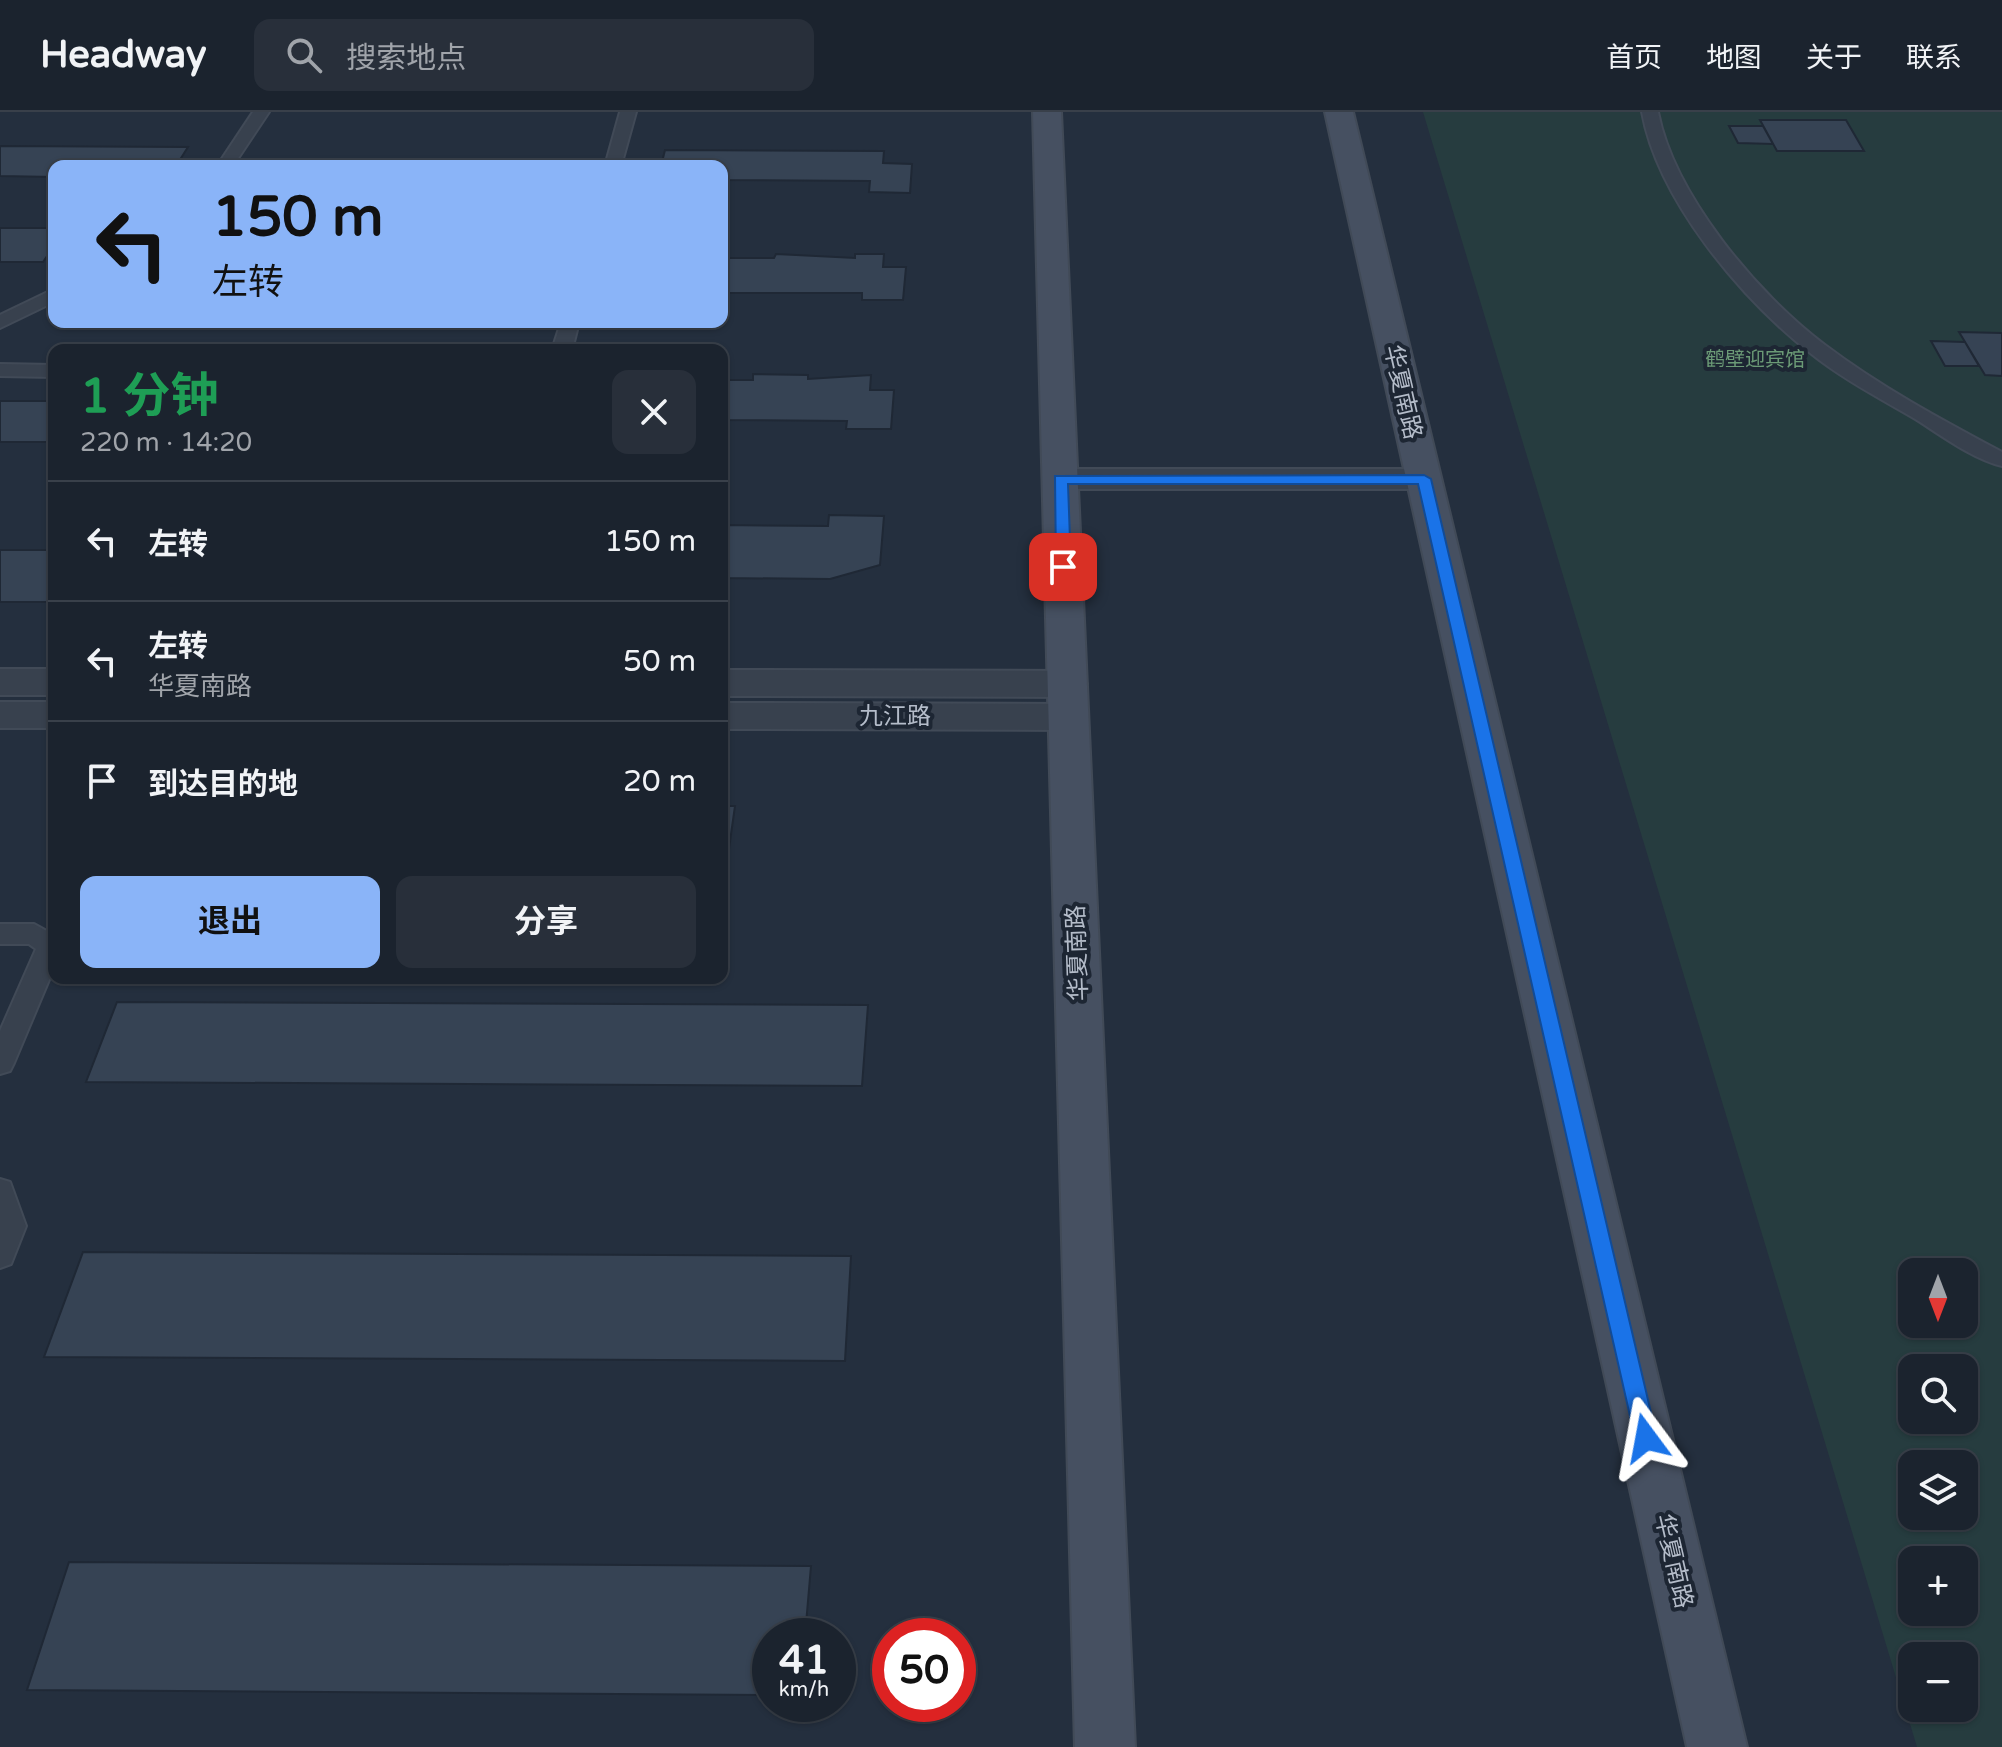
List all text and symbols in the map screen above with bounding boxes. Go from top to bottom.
search box [254,19,814,91]
text: Headway [40,32,206,78]
icon: search [282,33,326,77]
text: 搜索地点 [346,40,466,77]
text: 首页 [1606,41,1662,75]
text: 地图 [1706,41,1762,75]
text: 关于 [1806,41,1862,75]
text: 联系 [1906,41,1962,75]
text: 150 m [212,184,383,251]
icon: left [80,192,184,296]
text: 左转 [212,261,284,304]
street label: 华夏南路 [1378,342,1427,442]
park label: 鹤壁迎宾馆 [1705,348,1805,372]
text: 1 分钟 [80,368,219,426]
button: close [612,370,696,454]
text: 220 m · 14:20 [80,427,252,458]
icon: left [80,519,124,563]
text: 150 m [604,523,696,560]
text: 左转 [148,526,208,563]
pin [1029,533,1097,601]
icon: arrive [1041,545,1085,589]
text: 左转 [148,628,208,665]
icon: left [80,639,124,683]
text: 50 m [623,643,696,680]
text: 华夏南路 [148,671,252,702]
street label: 九江路 [859,702,931,731]
icon: arrive [80,759,124,803]
text: 20 m [623,763,696,800]
text: 到达目的地 [148,766,298,803]
button: 退出 [80,876,380,968]
button: 分享 [396,876,696,968]
street label: 华夏南路 [1061,905,1094,1001]
north arrow [1898,1258,1978,1338]
map controls [1898,1258,1978,1722]
button: search [1898,1354,1978,1434]
position arrow [1604,1396,1688,1480]
button: layers [1898,1450,1978,1530]
street label: 华夏南路 [1649,1511,1698,1611]
button: + [1898,1546,1978,1626]
speed limit sign: 50 [872,1618,976,1722]
text: 41 [779,1636,829,1684]
button: − [1898,1642,1978,1722]
text: km/h [779,1678,829,1702]

